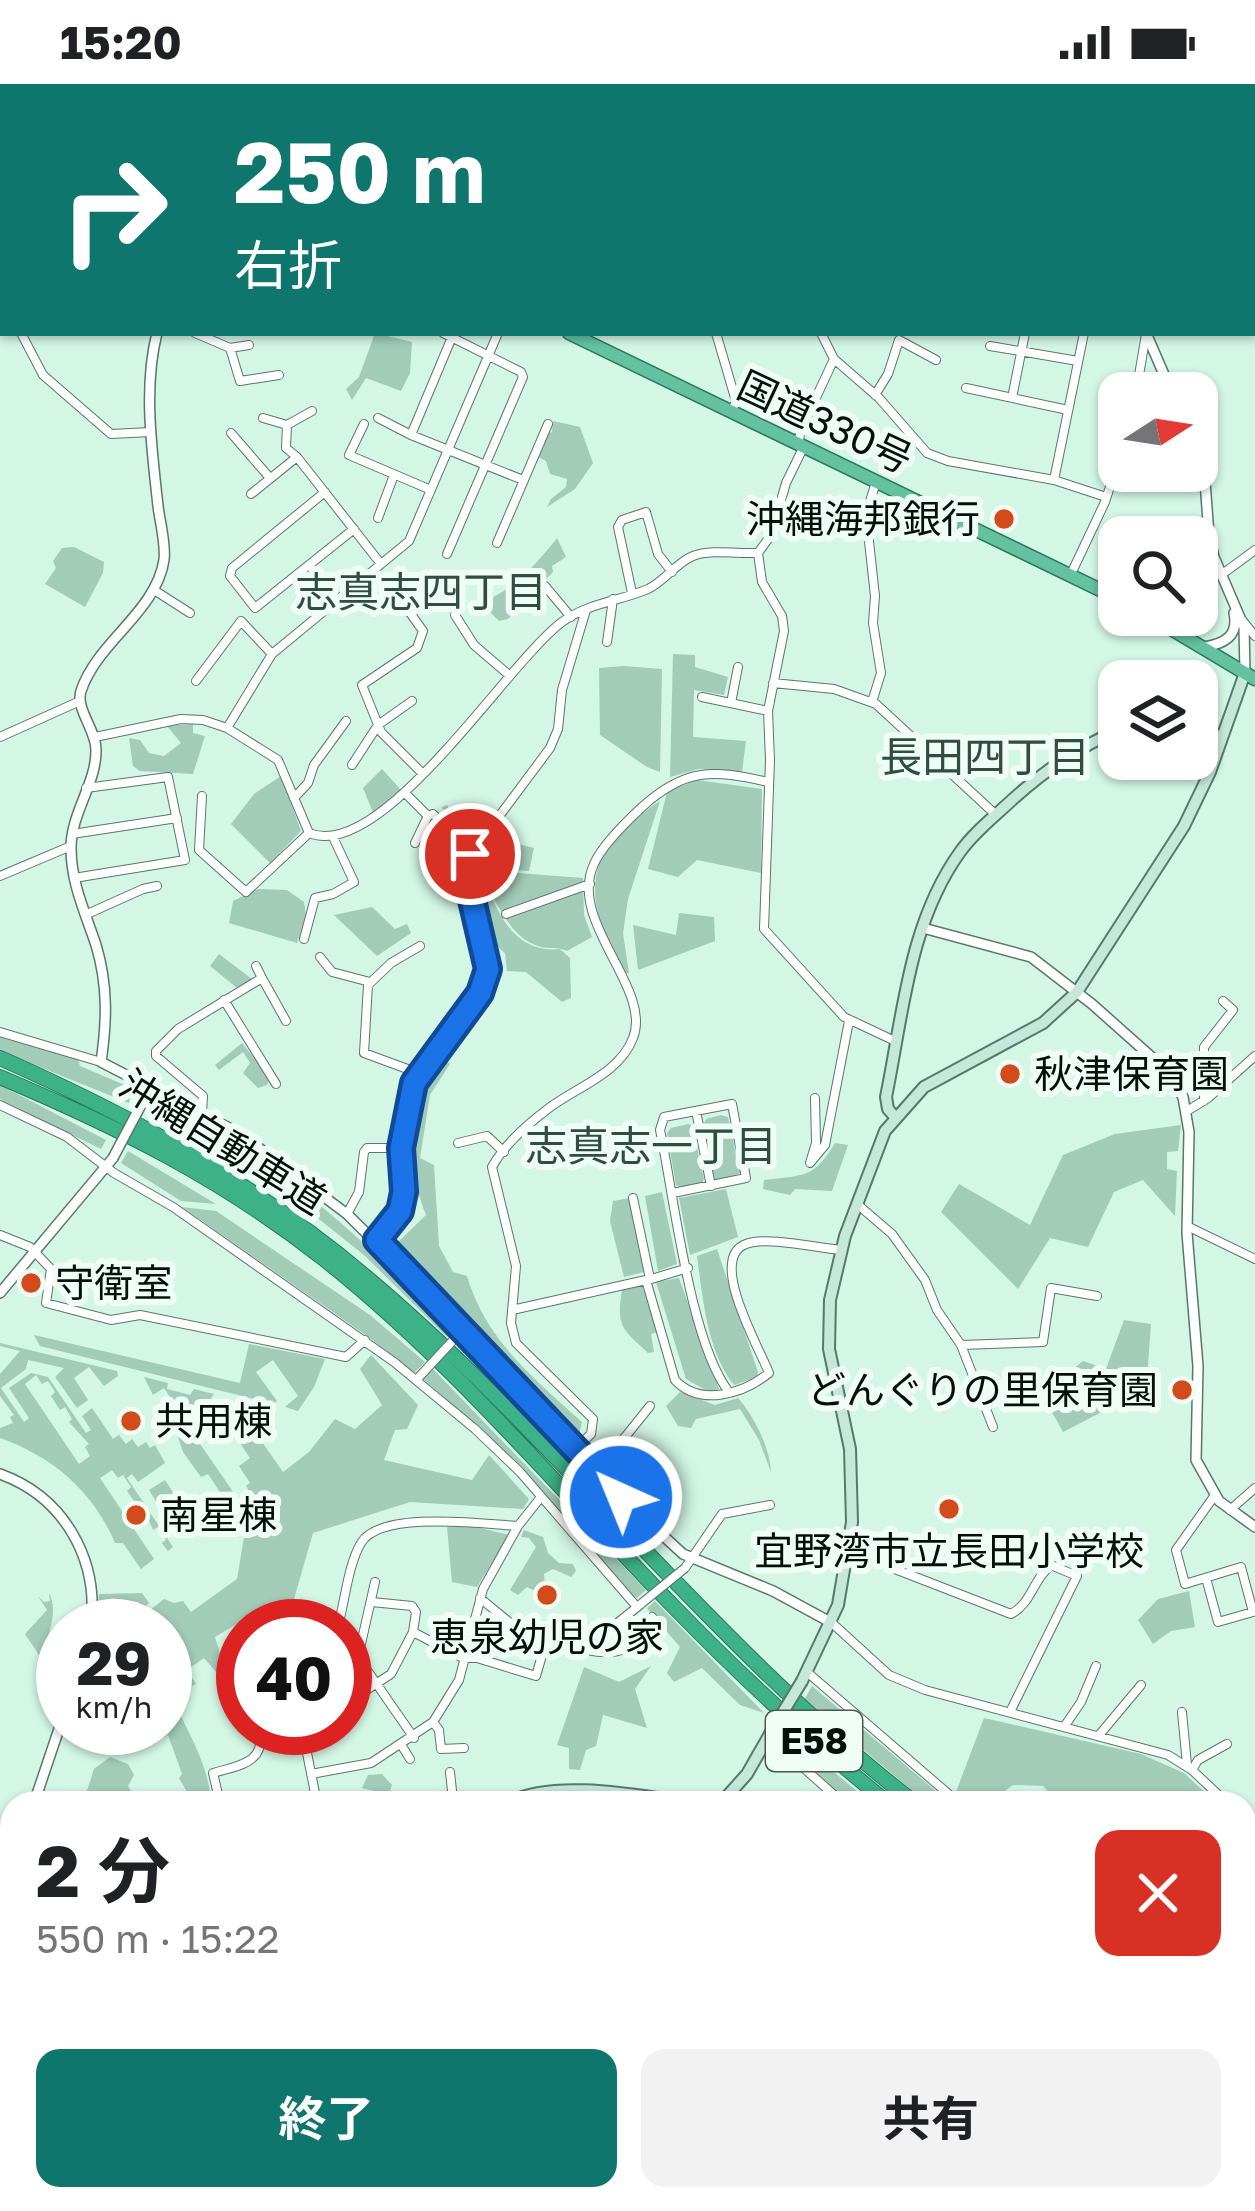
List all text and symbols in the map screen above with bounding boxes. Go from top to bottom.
text: 15:20 [60,15,182,69]
text: 250 m [234,121,486,221]
icon: right [36,132,192,288]
text: 右折 [234,232,342,297]
street label: 国道330号 [731,361,920,482]
north arrow [1098,372,1218,492]
map controls [1098,372,1218,780]
place label: 沖縄海邦銀行 [746,495,980,542]
marker: 沖縄海邦銀行 [991,506,1017,532]
button: search [1098,516,1218,636]
district label: 志真志四丁目 [295,566,547,616]
button: layers [1098,660,1218,780]
district label: 長田四丁目 [880,731,1090,781]
pin [419,803,521,905]
icon: arrive [437,821,503,887]
place label: 秋津保育園 [1034,1050,1229,1097]
street label: 沖縄自動車道 [112,1060,335,1224]
marker: 秋津保育園 [997,1061,1023,1087]
district label: 志真志一丁目 [525,1120,777,1170]
place label: 守衛室 [55,1259,172,1306]
marker: 守衛室 [18,1270,44,1296]
place label: どんぐりの里保育園 [807,1366,1158,1413]
marker: どんぐりの里保育園 [1169,1377,1195,1403]
place label: 共用棟 [155,1397,272,1444]
marker: 共用棟 [118,1408,144,1434]
position arrow [558,1434,684,1560]
place label: 南星棟 [160,1491,277,1538]
marker: 宜野湾市立長田小学校 [936,1496,962,1522]
marker: 南星棟 [123,1502,149,1528]
place label: 宜野湾市立長田小学校 [754,1527,1144,1574]
marker: 恵泉幼児の家 [534,1582,560,1608]
speed limit sign: 40 [216,1599,372,1755]
place label: 恵泉幼児の家 [430,1613,664,1660]
text: 29 [77,1626,151,1698]
text: km/h [76,1689,152,1725]
road number: E58 [766,1711,862,1771]
text: 2 分 [36,1826,170,1913]
button: close [1095,1830,1221,1956]
text: 550 m · 15:22 [36,1915,279,1962]
button: 終了 [36,2049,617,2187]
button: 共有 [641,2049,1221,2187]

